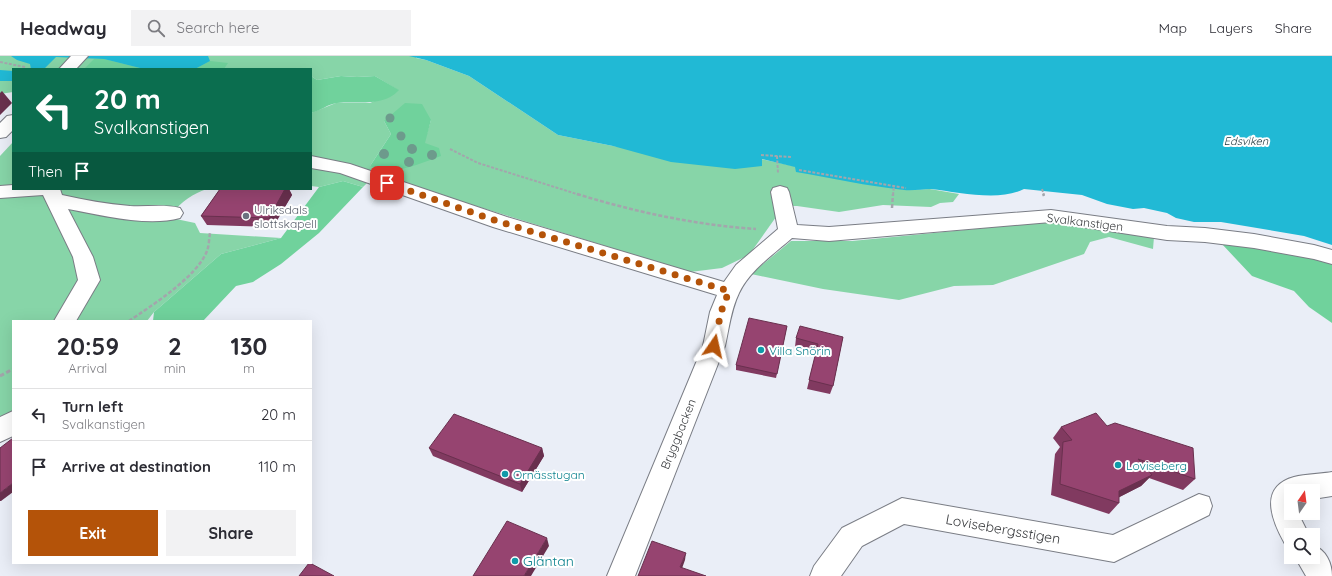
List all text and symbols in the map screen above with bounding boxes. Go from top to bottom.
search box [131,10,411,46]
text: Headway [20,16,107,40]
icon: search [145,17,167,39]
text: Search here [177,18,259,37]
text: Map [1158,19,1187,37]
text: Layers [1209,19,1253,37]
text: Share [1275,19,1312,37]
text: 20 m [94,81,161,116]
icon: left [28,84,80,136]
text: Svalkanstigen [94,116,209,139]
water label: Edsviken [1224,134,1269,148]
icon: arrive [71,160,93,182]
text: Then [28,162,63,181]
pin [370,166,404,200]
icon: arrive [376,172,398,194]
place label: Ulriksdals slottskapell [254,202,317,231]
street label: Svalkanstigen [1046,210,1124,234]
marker: Ulriksdals slottskapell [241,211,251,221]
position arrow [693,325,735,367]
text: 20:59 [57,331,119,361]
text: 2 [168,331,182,361]
text: 130 [230,331,267,361]
place label: Villa Snörin [769,343,831,358]
marker: Villa Snörin [756,345,766,355]
text: Arrival [68,360,107,376]
text: min [164,360,186,376]
text: m [243,360,255,376]
text: Turn left [62,397,124,416]
street label: Bryggbacken [657,397,699,471]
icon: left [28,404,50,426]
text: 20 m [261,405,296,424]
text: Svalkanstigen [62,416,145,432]
icon: arrive [28,456,50,478]
text: Arrive at destination [62,457,211,476]
text: 110 m [258,457,296,476]
place label: Loviseberg [1126,458,1187,473]
marker: Loviseberg [1113,460,1123,470]
place label: Ornässtugan [513,467,585,482]
marker: Ornässtugan [500,469,510,479]
north arrow [1284,484,1320,520]
map controls [1284,484,1320,564]
button: Exit [28,510,158,556]
button: Share [166,510,296,556]
street label: Lovisebergsstigen [944,510,1062,548]
button: search [1284,528,1320,564]
place label: Gläntan [523,552,574,570]
marker: Gläntan [510,556,520,566]

